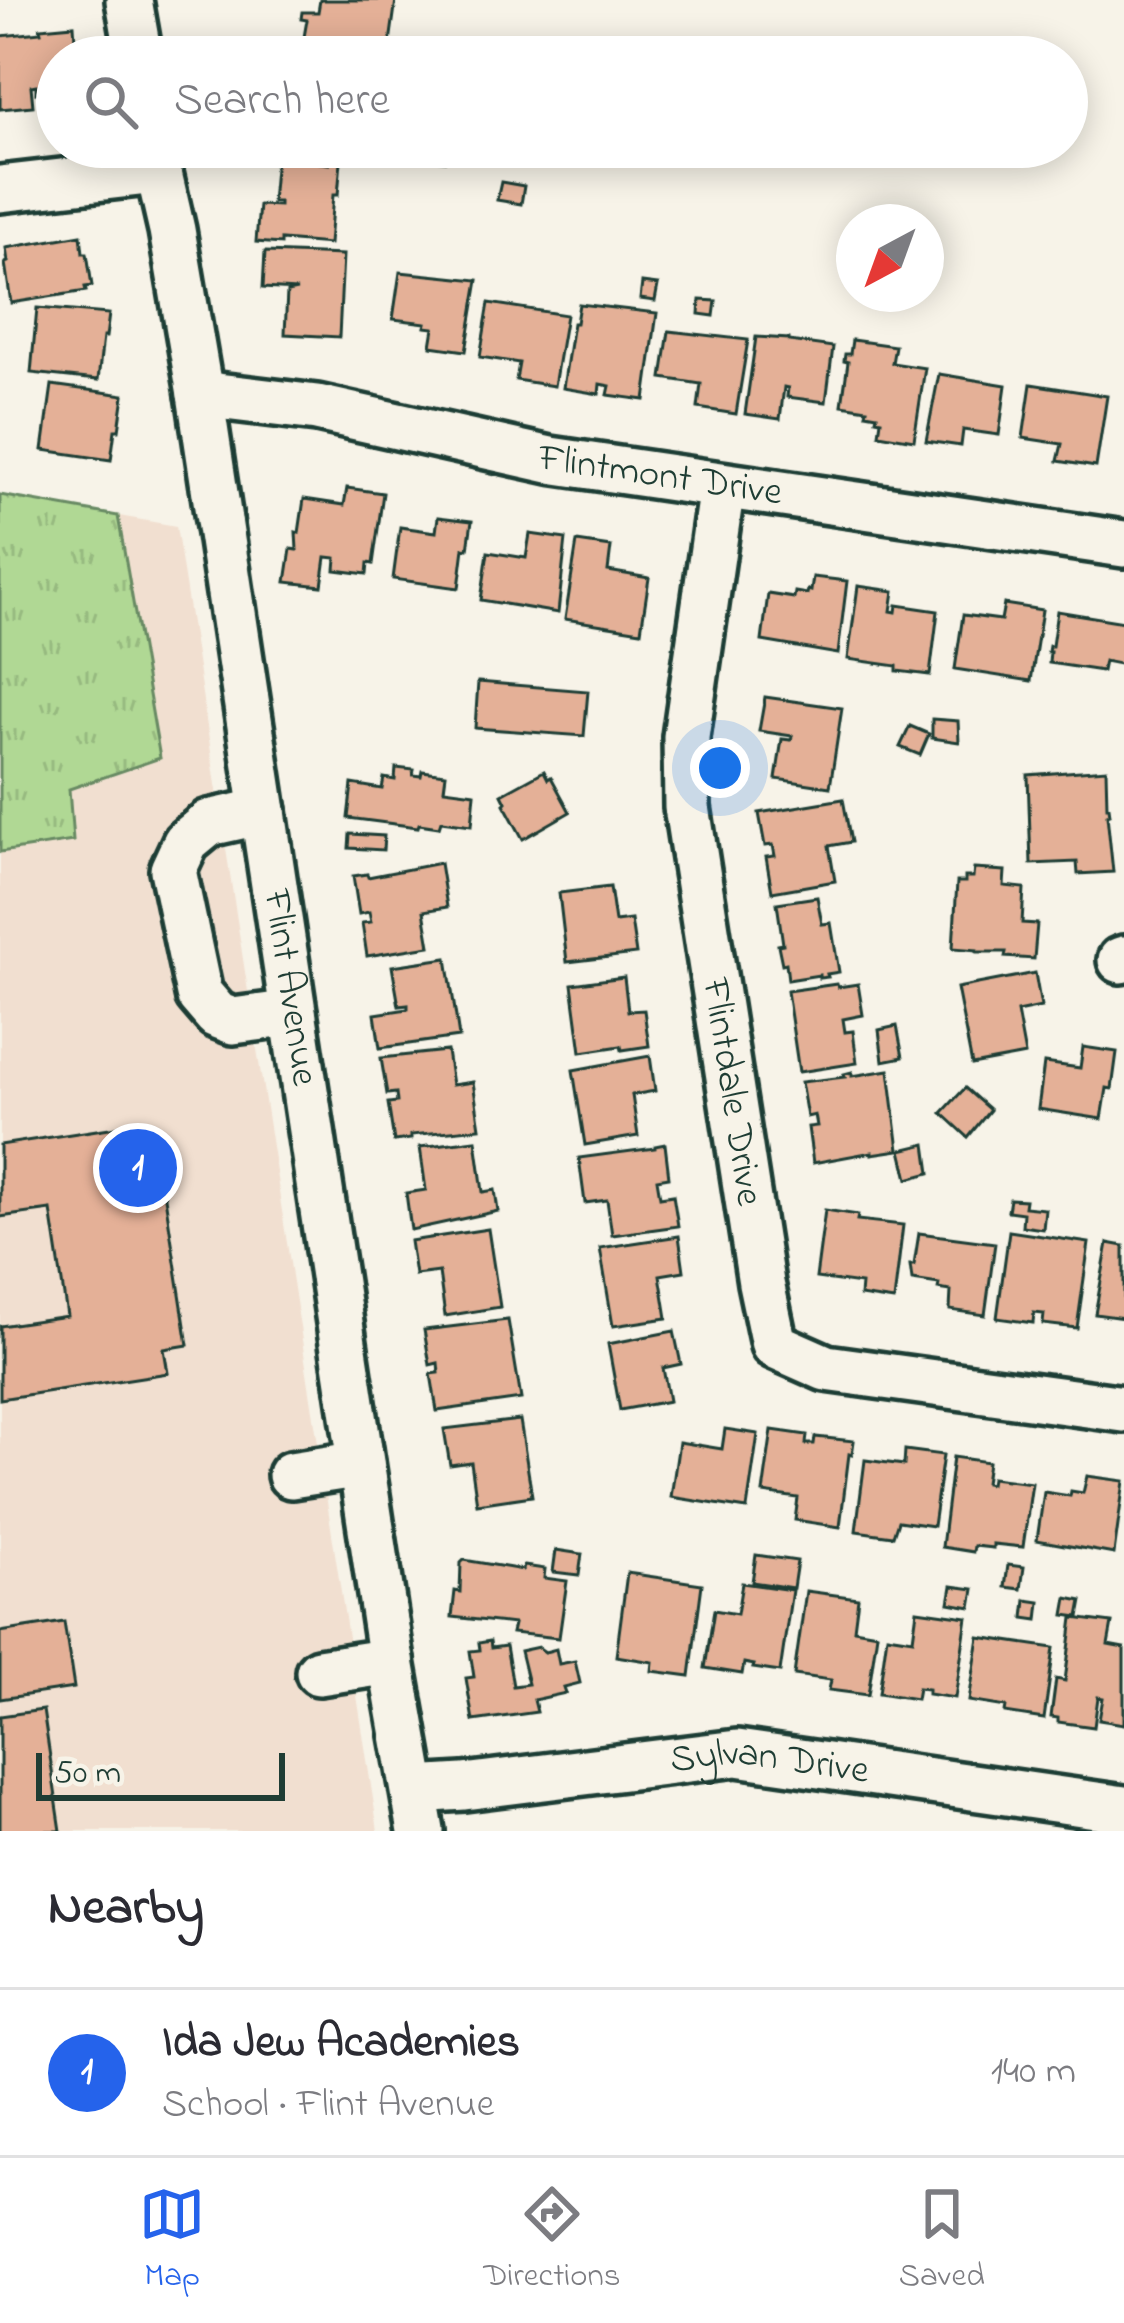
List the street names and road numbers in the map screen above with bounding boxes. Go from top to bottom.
street label: Flintmont Drive [534,430,786,522]
street label: Flint Avenue [246,885,333,1090]
street label: Flintdale Drive [685,973,777,1210]
street label: Sylvan Drive [667,1724,873,1800]

